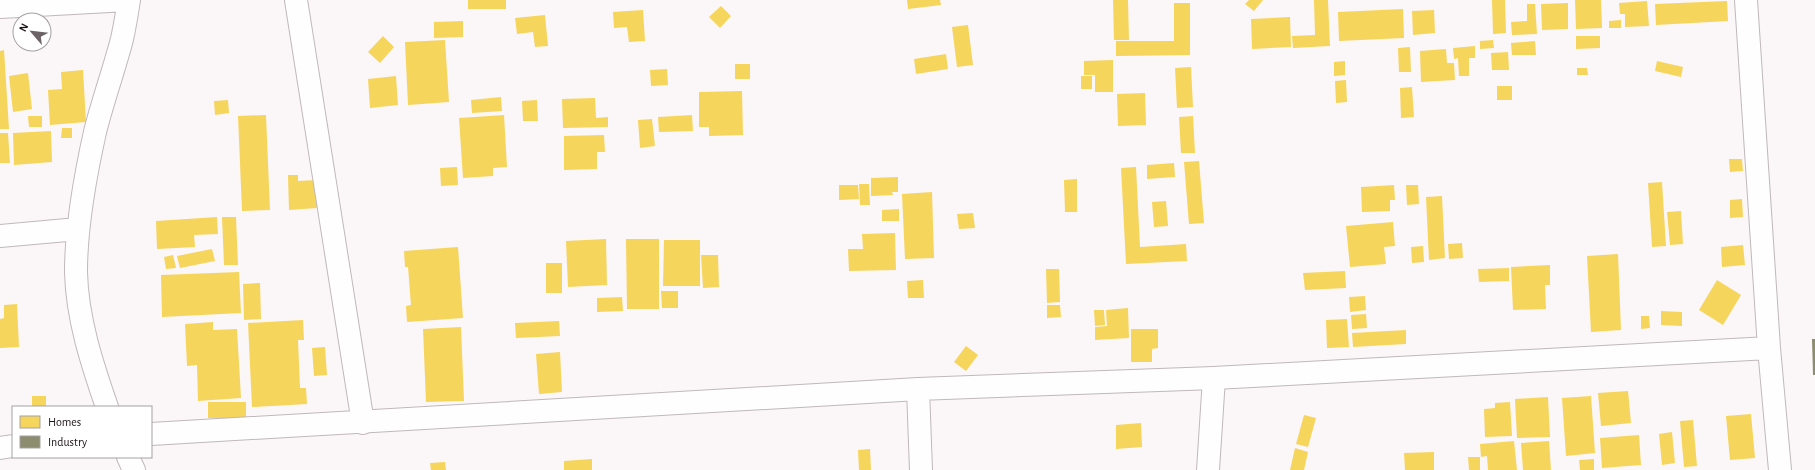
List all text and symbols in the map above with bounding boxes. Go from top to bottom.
north arrow [12,12,52,52]
text: N [17,22,30,34]
legend [12,406,152,458]
text: Homes [48,416,81,428]
text: Industry [48,436,87,449]

